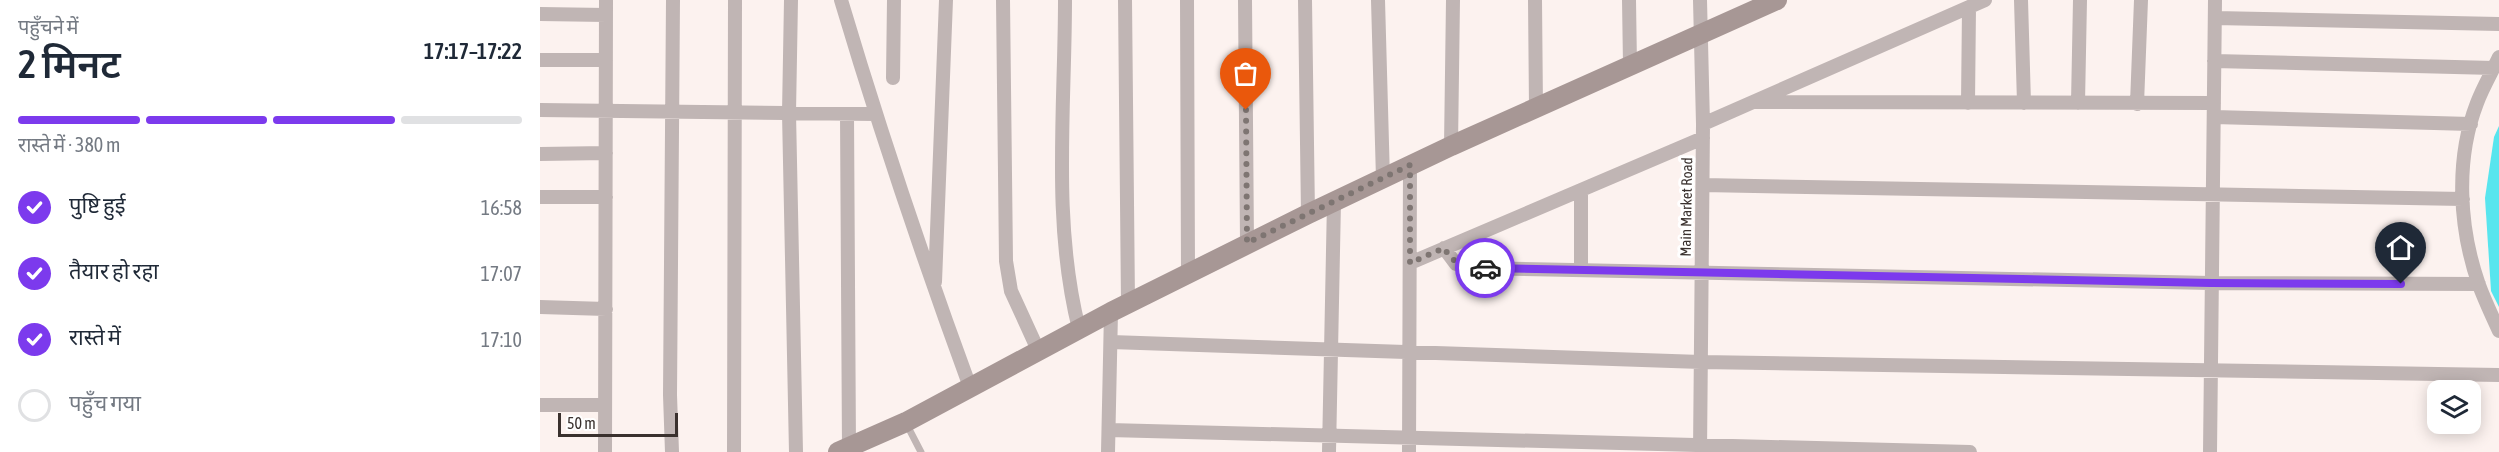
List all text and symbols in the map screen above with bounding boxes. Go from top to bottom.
text: पहुँचने में [18,15,78,38]
text: 17:17–17:22 [424,38,522,64]
text: 2 मिनट [18,42,121,86]
pin [1220,48,1271,110]
icon: bag [1229,57,1262,90]
text: रास्ते में · 380 m [18,133,120,156]
street label: Main Market Road [1677,157,1695,257]
icon: check [18,191,51,224]
text: पुष्टि हुई [69,192,126,218]
text: 16:58 [481,196,522,219]
pin [2375,222,2426,284]
icon: home [2384,231,2417,264]
courier [1455,238,1515,298]
icon: car [1469,252,1502,285]
icon: check [18,257,51,290]
text: तैयार हो रहा [69,258,159,284]
text: 17:07 [480,262,522,285]
icon: check [18,323,51,356]
text: रास्ते में [69,324,121,350]
text: 17:10 [481,328,522,351]
map controls [2427,380,2481,434]
button: layers [2427,380,2481,434]
text: पहुँच गया [69,390,141,416]
scale bar [558,410,678,438]
text: 50 m [567,414,596,432]

